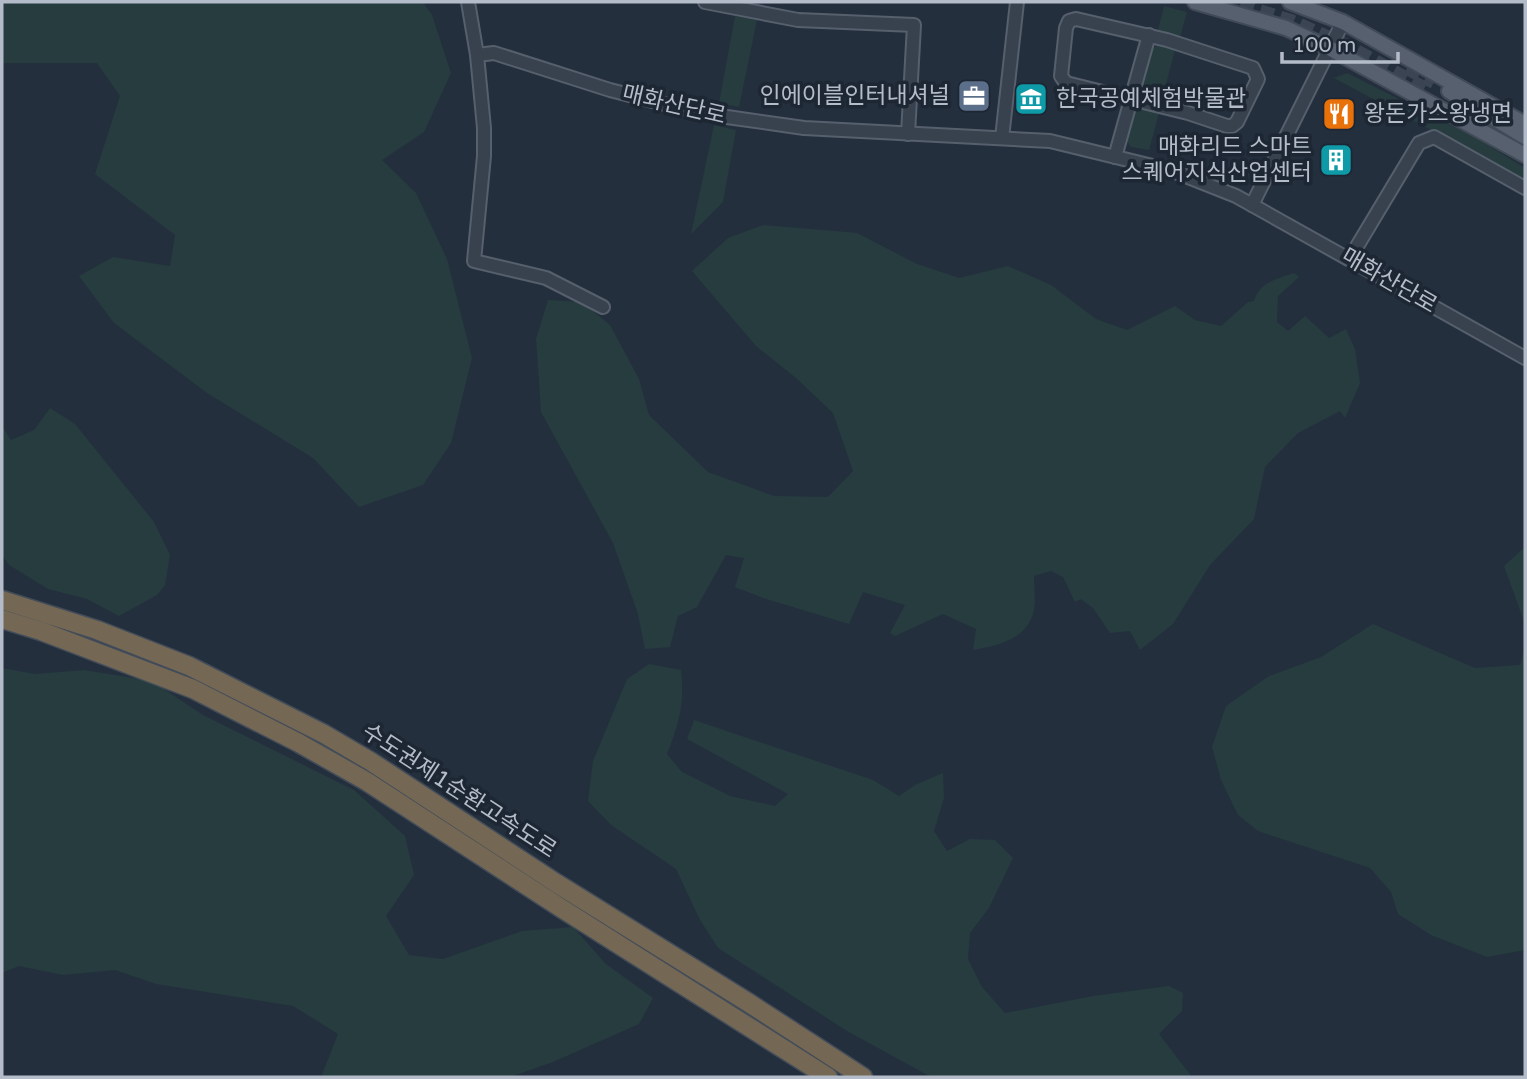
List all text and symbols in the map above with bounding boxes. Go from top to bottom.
scale bar [1282,21,1398,65]
text: 100 m [1292,33,1356,58]
office icon: 인에이블인터내셔널 [955,77,993,115]
street label: 매화산단로 [619,79,729,131]
museum icon: 한국공예체험박물관 [1012,80,1050,118]
place label: 인에이블인터내셔널 [760,82,950,110]
place label: 한국공예체험박물관 [1056,85,1246,113]
restaurant icon: 왕돈가스왕냉면 [1320,95,1358,133]
place label: 왕돈가스왕냉면 [1364,100,1512,128]
place label: 매화리드 스마트 스퀘어지식산업센터 [1122,133,1312,187]
building icon: 매화리드 스마트 스퀘어지식산업센터 [1317,141,1355,179]
street label: 매화산단로 [1336,242,1442,320]
street label: 수도권제1순환고속도로 [357,718,561,864]

